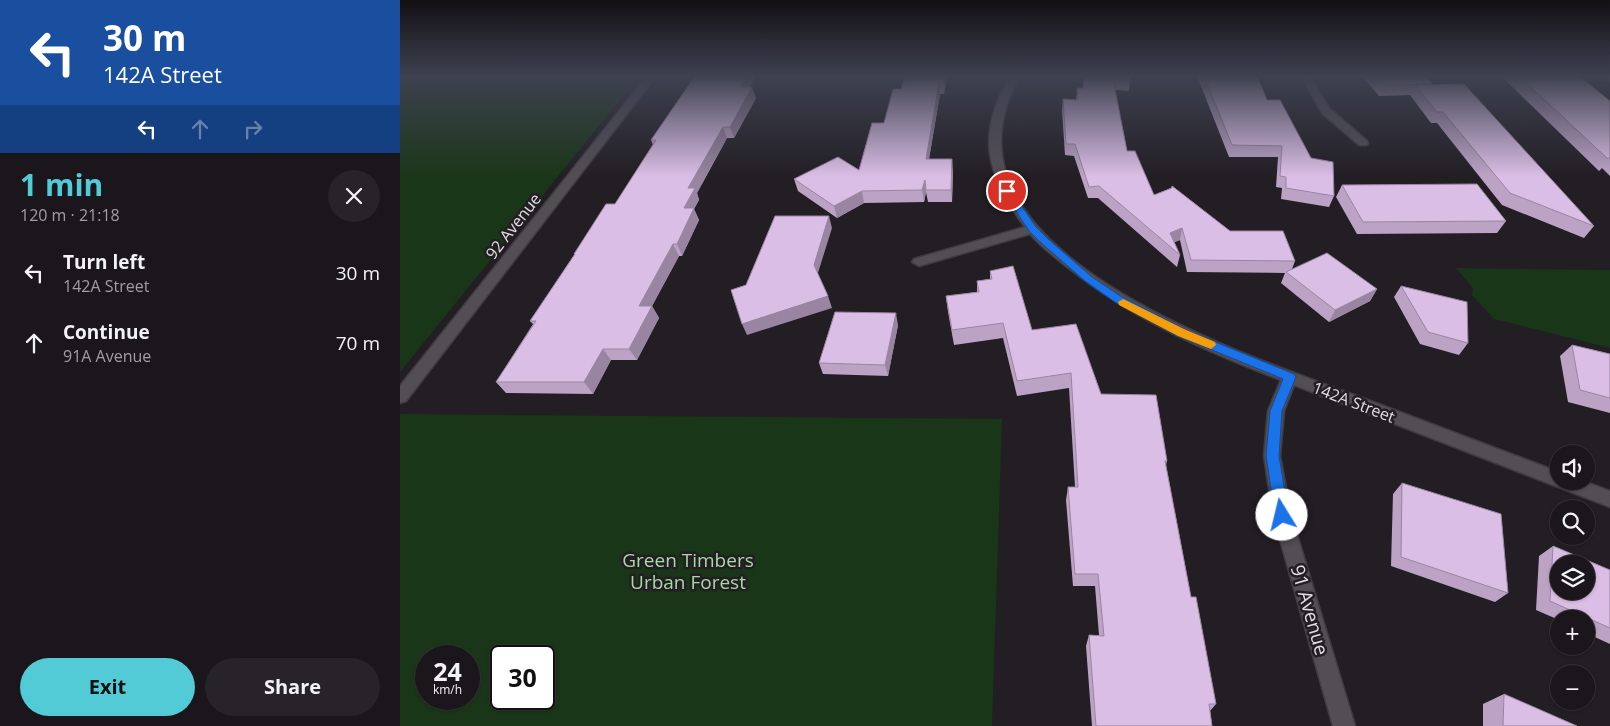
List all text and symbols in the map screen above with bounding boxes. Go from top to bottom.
text: 30 m [103,14,186,61]
icon: left [20,20,85,85]
text: 142A Street [103,59,222,89]
icon: left [133,115,161,143]
icon: ahead [186,115,214,143]
icon: right [239,115,267,143]
text: 1 min [20,164,103,205]
button: close [328,170,380,222]
pin [986,170,1028,212]
icon: arrive [993,177,1021,205]
street label: 92 Avenue [480,188,546,264]
text: 120 m · 21:18 [20,204,120,226]
text: Turn left [63,249,145,275]
icon: left [20,259,48,287]
text: 30 m [336,260,380,286]
text: 142A Street [63,275,149,297]
text: Continue [63,319,150,345]
icon: ahead [20,329,48,357]
text: 70 m [336,330,380,356]
text: 91A Avenue [63,345,151,367]
street label: 142A Street [1310,376,1399,428]
map controls [1550,445,1595,710]
button: sound [1550,445,1595,490]
position arrow [1255,488,1307,540]
button: search [1550,500,1595,545]
park label: Green Timbers Urban Forest [622,547,754,595]
button: layers [1550,555,1595,600]
street label: 91 Avenue [1285,562,1335,658]
button: + [1550,610,1595,655]
speed limit sign: 30 [490,645,555,710]
text: 24 [433,654,462,688]
button: Exit [20,658,195,716]
button: Share [205,658,380,716]
button: − [1550,665,1595,710]
text: km/h [433,681,462,698]

